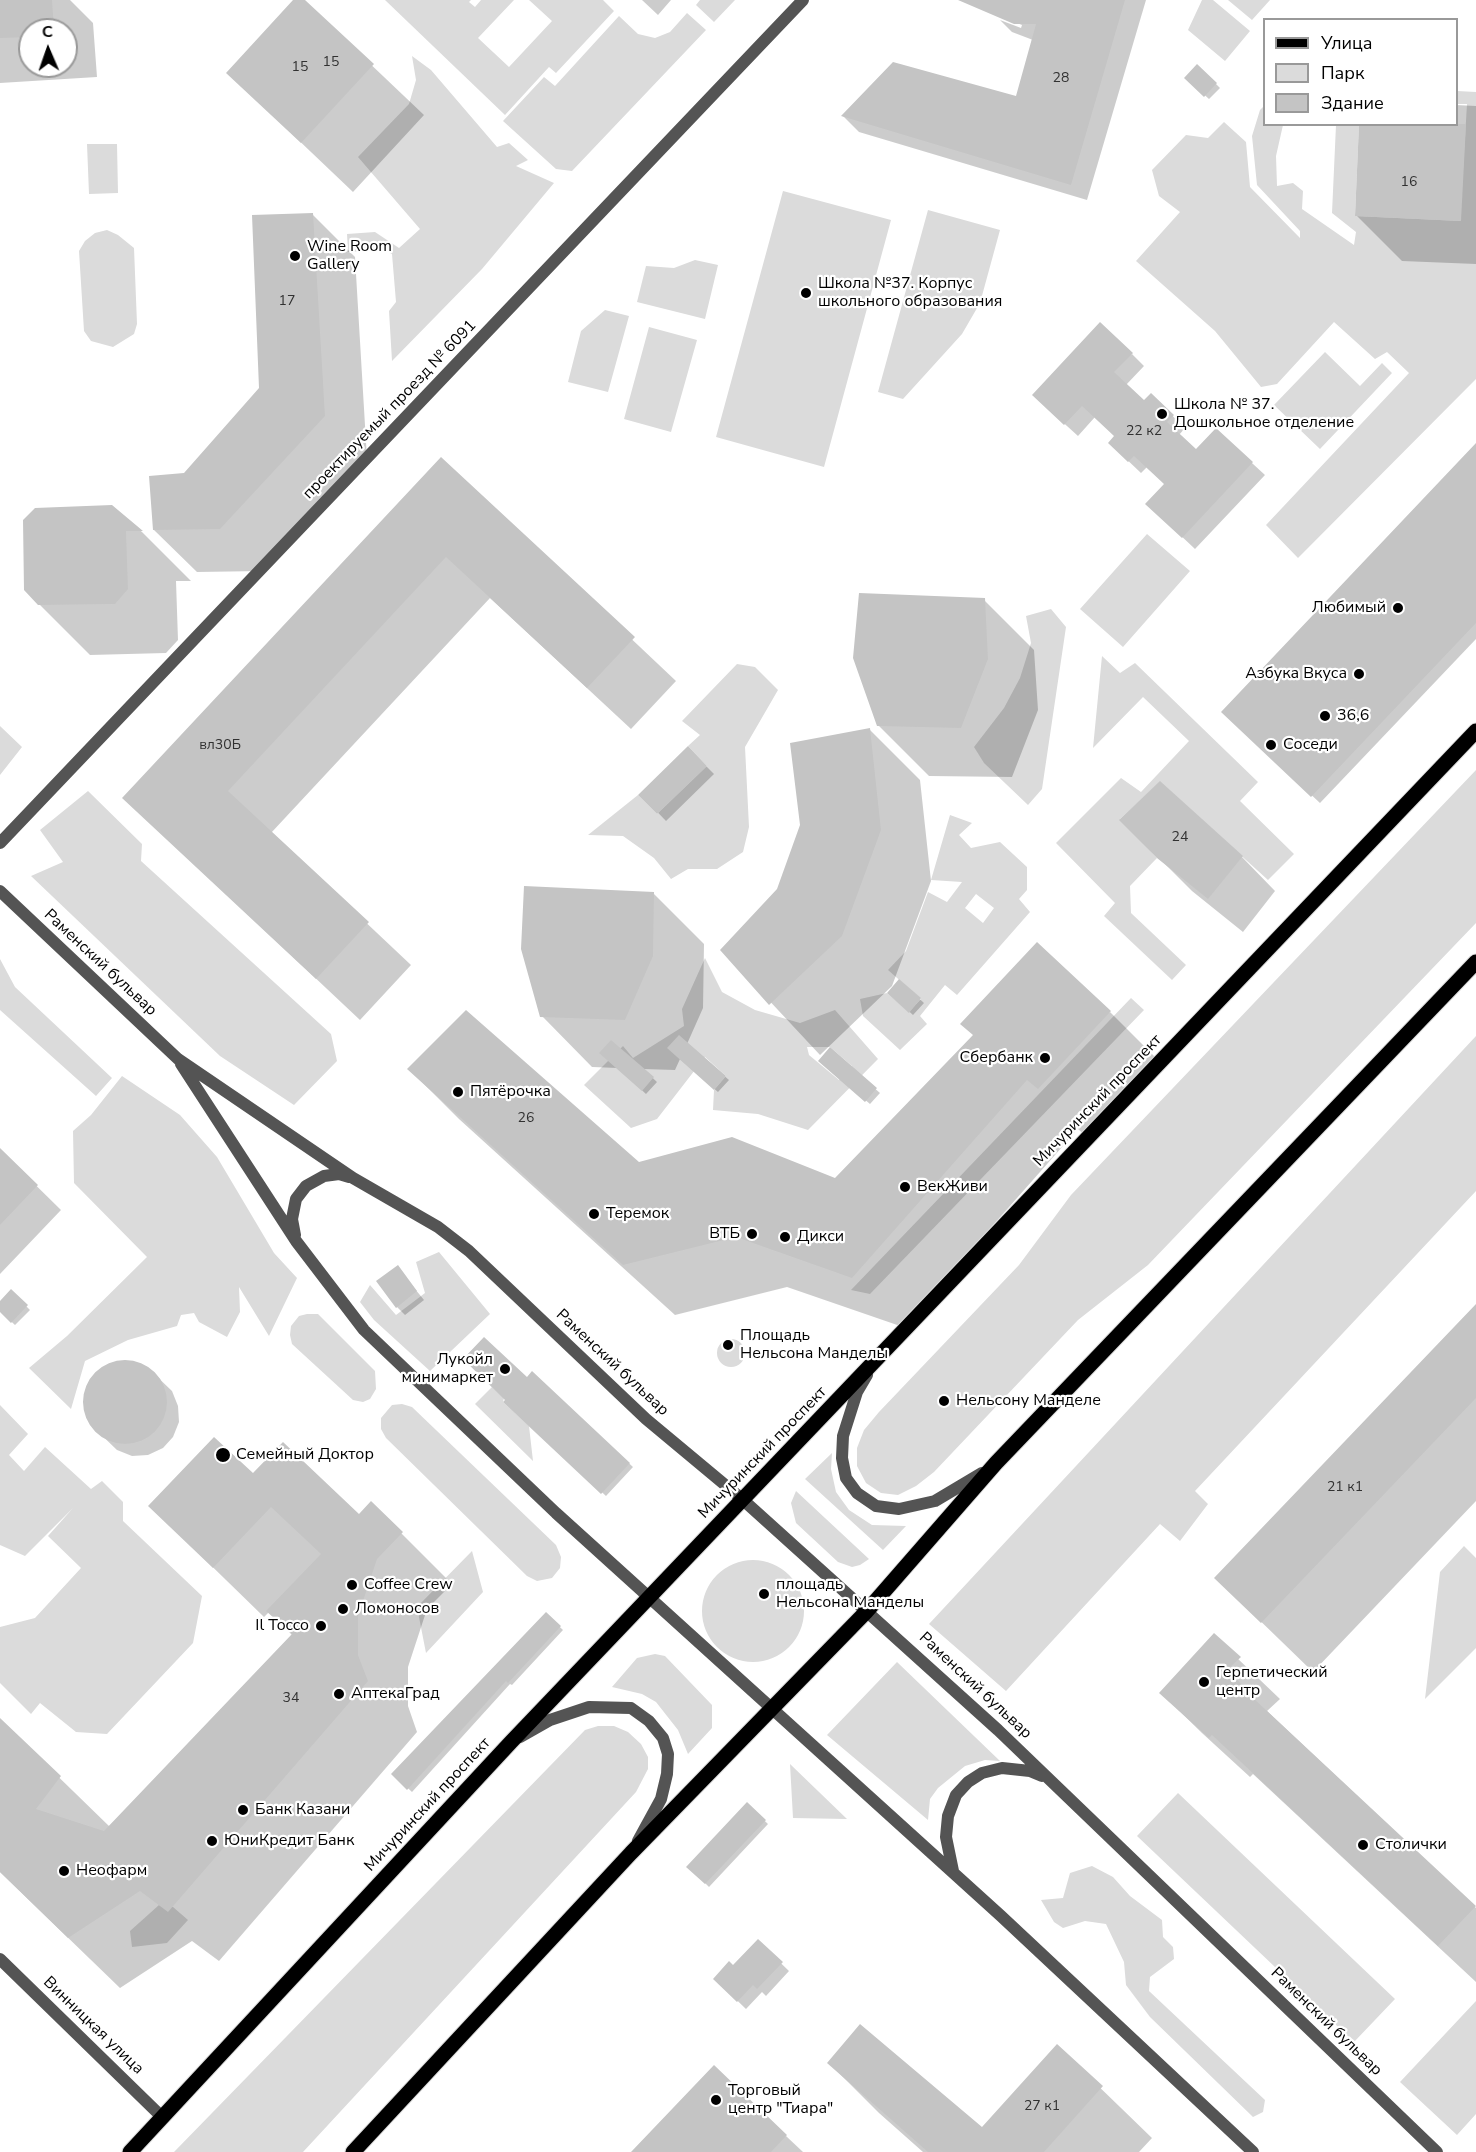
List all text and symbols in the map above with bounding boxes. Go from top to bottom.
north arrow [18,18,78,78]
legend [1263,18,1458,126]
text: С [42,21,53,43]
text: Улица [1321,31,1372,55]
house number: 15 [323,55,339,71]
house number: 15 [292,60,308,76]
text: Парк [1321,61,1364,85]
house number: 28 [1053,71,1069,87]
text: Здание [1321,91,1384,115]
house number: 16 [1401,175,1417,191]
place label: Wine Room Gallery [307,237,392,275]
marker: Wine Room Gallery [288,249,302,263]
place label: Школа №37. Корпус школьного образования [818,274,1002,312]
marker: Школа №37. Корпус школьного образования [799,286,813,300]
house number: 17 [279,294,295,310]
street label: проектируемый проезд № 6091 [299,316,481,504]
place label: Школа № 37. Дошкольное отделение [1174,395,1354,433]
marker: Школа № 37. Дошкольное отделение [1155,407,1169,421]
house number: 22 к2 [1126,424,1162,440]
place label: Любимый [1312,598,1386,618]
marker: Любимый [1391,601,1405,615]
place label: Азбука Вкуса [1245,664,1347,684]
marker: Азбука Вкуса [1352,667,1366,681]
place label: 36,6 [1337,706,1369,726]
marker: 36,6 [1318,709,1332,723]
place label: Соседи [1283,735,1338,755]
house number: вл30Б [199,738,241,754]
marker: Соседи [1264,738,1278,752]
house number: 24 [1172,830,1188,846]
street label: Раменский бульвар [40,906,160,1020]
street label: Мичуринский проспект [1030,1031,1166,1171]
place label: Сбербанк [960,1048,1033,1068]
marker: Сбербанк [1038,1051,1052,1065]
place label: Пятёрочка [470,1082,551,1102]
marker: Пятёрочка [451,1085,465,1099]
house number: 26 [518,1111,534,1127]
place label: ВекЖиви [917,1177,988,1197]
marker: ВекЖиви [898,1180,912,1194]
place label: Теремок [606,1204,669,1224]
marker: Теремок [587,1207,601,1221]
place label: ВТБ [709,1224,740,1244]
marker: ВТБ [745,1227,759,1241]
place label: Дикси [797,1227,844,1247]
marker: Дикси [778,1230,792,1244]
street label: Раменский бульвар [552,1306,672,1420]
place label: Площадь Нельсона Манделы [740,1326,888,1364]
marker: Площадь Нельсона Манделы [721,1338,735,1352]
place label: Лукойл минимаркет [402,1350,493,1388]
marker: Лукойл минимаркет [498,1362,512,1376]
street label: Мичуринский проспект [695,1383,831,1523]
place label: Нельсону Манделе [956,1391,1101,1411]
marker: Нельсону Манделе [937,1394,951,1408]
place label: Семейный Доктор [236,1445,374,1465]
marker: Семейный Доктор [214,1446,232,1464]
house number: 21 к1 [1327,1480,1363,1496]
place label: Coffee Crew [364,1575,453,1595]
place label: площадь Нельсона Манделы [776,1575,924,1613]
marker: Coffee Crew [345,1578,359,1592]
marker: площадь Нельсона Манделы [757,1587,771,1601]
place label: Ломоносов [355,1599,439,1619]
marker: Ломоносов [336,1602,350,1616]
place label: Il Tocco [255,1616,309,1636]
marker: Il Tocco [314,1619,328,1633]
street label: Раменский бульвар [915,1629,1035,1743]
place label: Герпетический центр [1216,1663,1328,1701]
marker: Герпетический центр [1197,1675,1211,1689]
place label: АптекаГрад [351,1684,440,1704]
marker: АптекаГрад [332,1687,346,1701]
house number: 34 [283,1691,299,1707]
street label: Мичуринский проспект [361,1734,495,1876]
place label: Банк Казани [255,1800,350,1820]
marker: Банк Казани [236,1803,250,1817]
place label: ЮниКредит Банк [224,1831,354,1851]
marker: ЮниКредит Банк [205,1834,219,1848]
place label: Столички [1375,1835,1447,1855]
marker: Столички [1356,1838,1370,1852]
place label: Неофарм [76,1861,147,1881]
marker: Неофарм [57,1864,71,1878]
street label: Раменский бульвар [1266,1964,1386,2080]
street label: Винницкая улица [39,1973,147,2079]
place label: Торговый центр "Тиара" [728,2081,833,2119]
marker: Торговый центр "Тиара" [709,2093,723,2107]
house number: 27 к1 [1024,2099,1060,2115]

